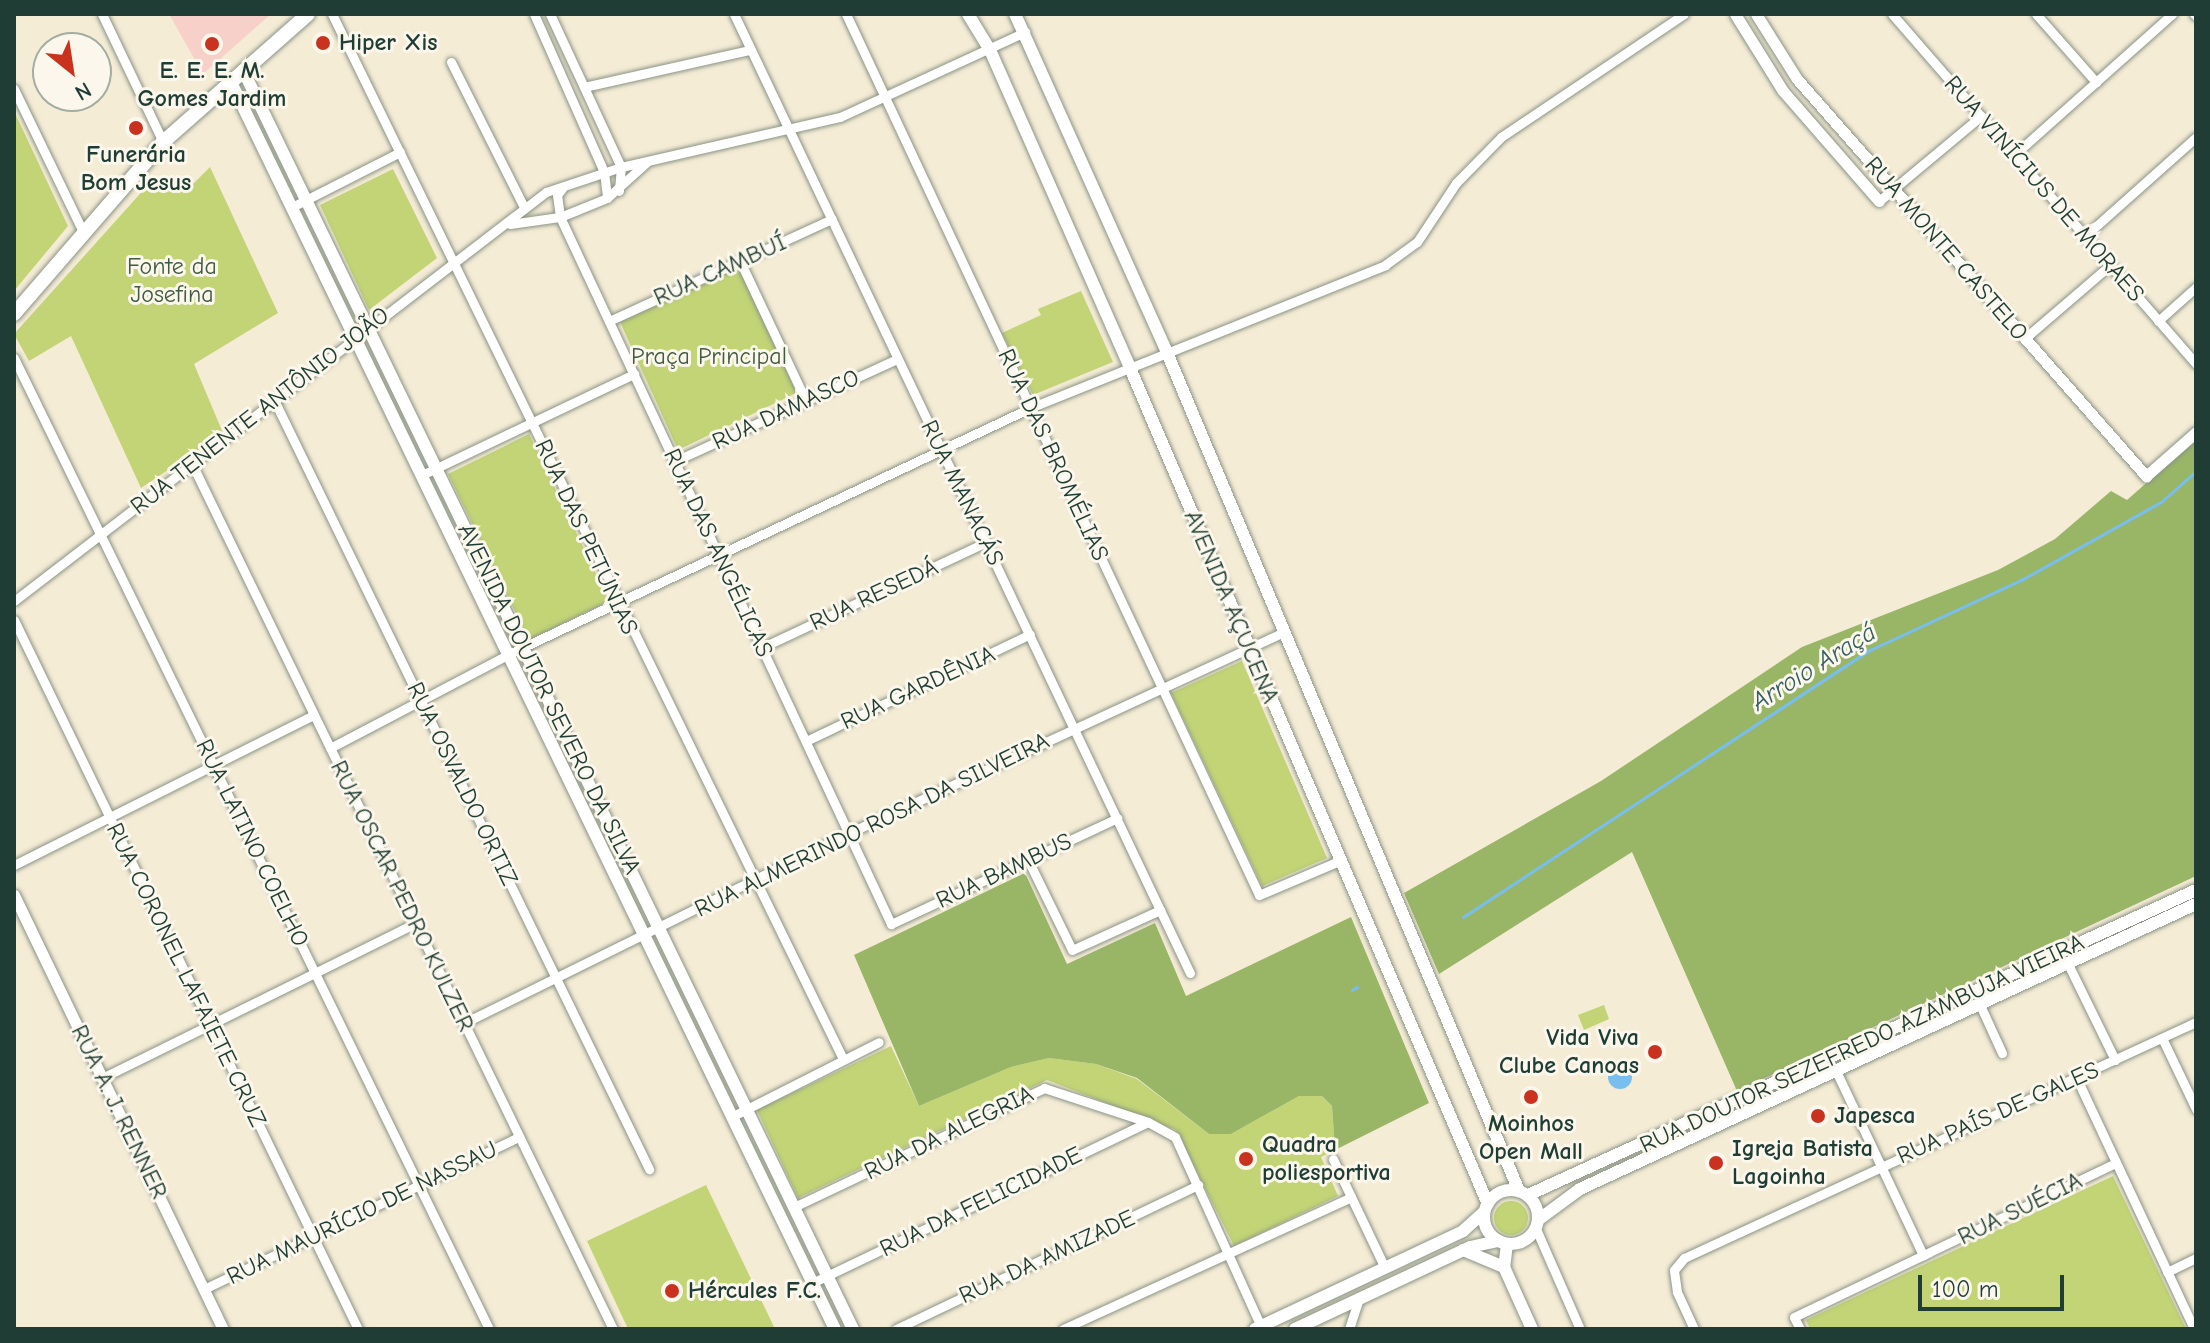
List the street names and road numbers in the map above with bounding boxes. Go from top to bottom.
street label: RUA VINÍCIUS DE MORAES [1938,70,2150,308]
street label: RUA MONTE CASTELO [1858,151,2034,347]
street label: RUA CAMBUÍ [649,228,791,312]
street label: RUA TENENTE ANTÔNIO JOÃO [125,301,395,521]
street label: RUA DAS BROMÉLIAS [991,344,1115,566]
street label: RUA DAMASCO [708,363,864,457]
street label: RUA MANACÁS [914,416,1010,570]
street label: RUA DAS PETÚNIAS [528,435,644,639]
street label: RUA DAS ANGÉLICAS [657,444,779,662]
street label: AVENIDA AÇUCENA [1177,506,1285,708]
street label: AVENIDA DOUTOR SEVERO DA SILVA [451,519,647,879]
street label: RUA RESEDÁ [805,553,943,637]
street label: RUA GARDÊNIA [836,640,1000,736]
street label: RUA OSVALDO ORTIZ [400,678,524,890]
street label: RUA ALMERINDO ROSA DA SILVEIRA [690,726,1054,924]
street label: RUA LATINO COELHO [189,735,315,951]
street label: RUA OSCAR PEDRO KULZER [324,756,480,1036]
street label: RUA CORONEL LAFAIETE CRUZ [100,818,272,1132]
street label: RUA BAMBUS [932,827,1076,915]
street label: RUA DOUTOR SEZEFREDO AZAMBUJA VIEIRA [1635,928,2089,1160]
street label: RUA A. J. RENNER [64,1020,174,1204]
street label: RUA PAÍS DE GALES [1893,1056,2103,1170]
street label: RUA DA ALEGRIA [860,1080,1038,1186]
street label: RUA MAURÍCIO DE NASSAU [222,1135,502,1291]
street label: RUA DA FELICIDADE [875,1141,1087,1263]
street label: RUA SUÉCIA [1953,1167,2087,1251]
street label: RUA DA AMIZADE [955,1204,1139,1310]

